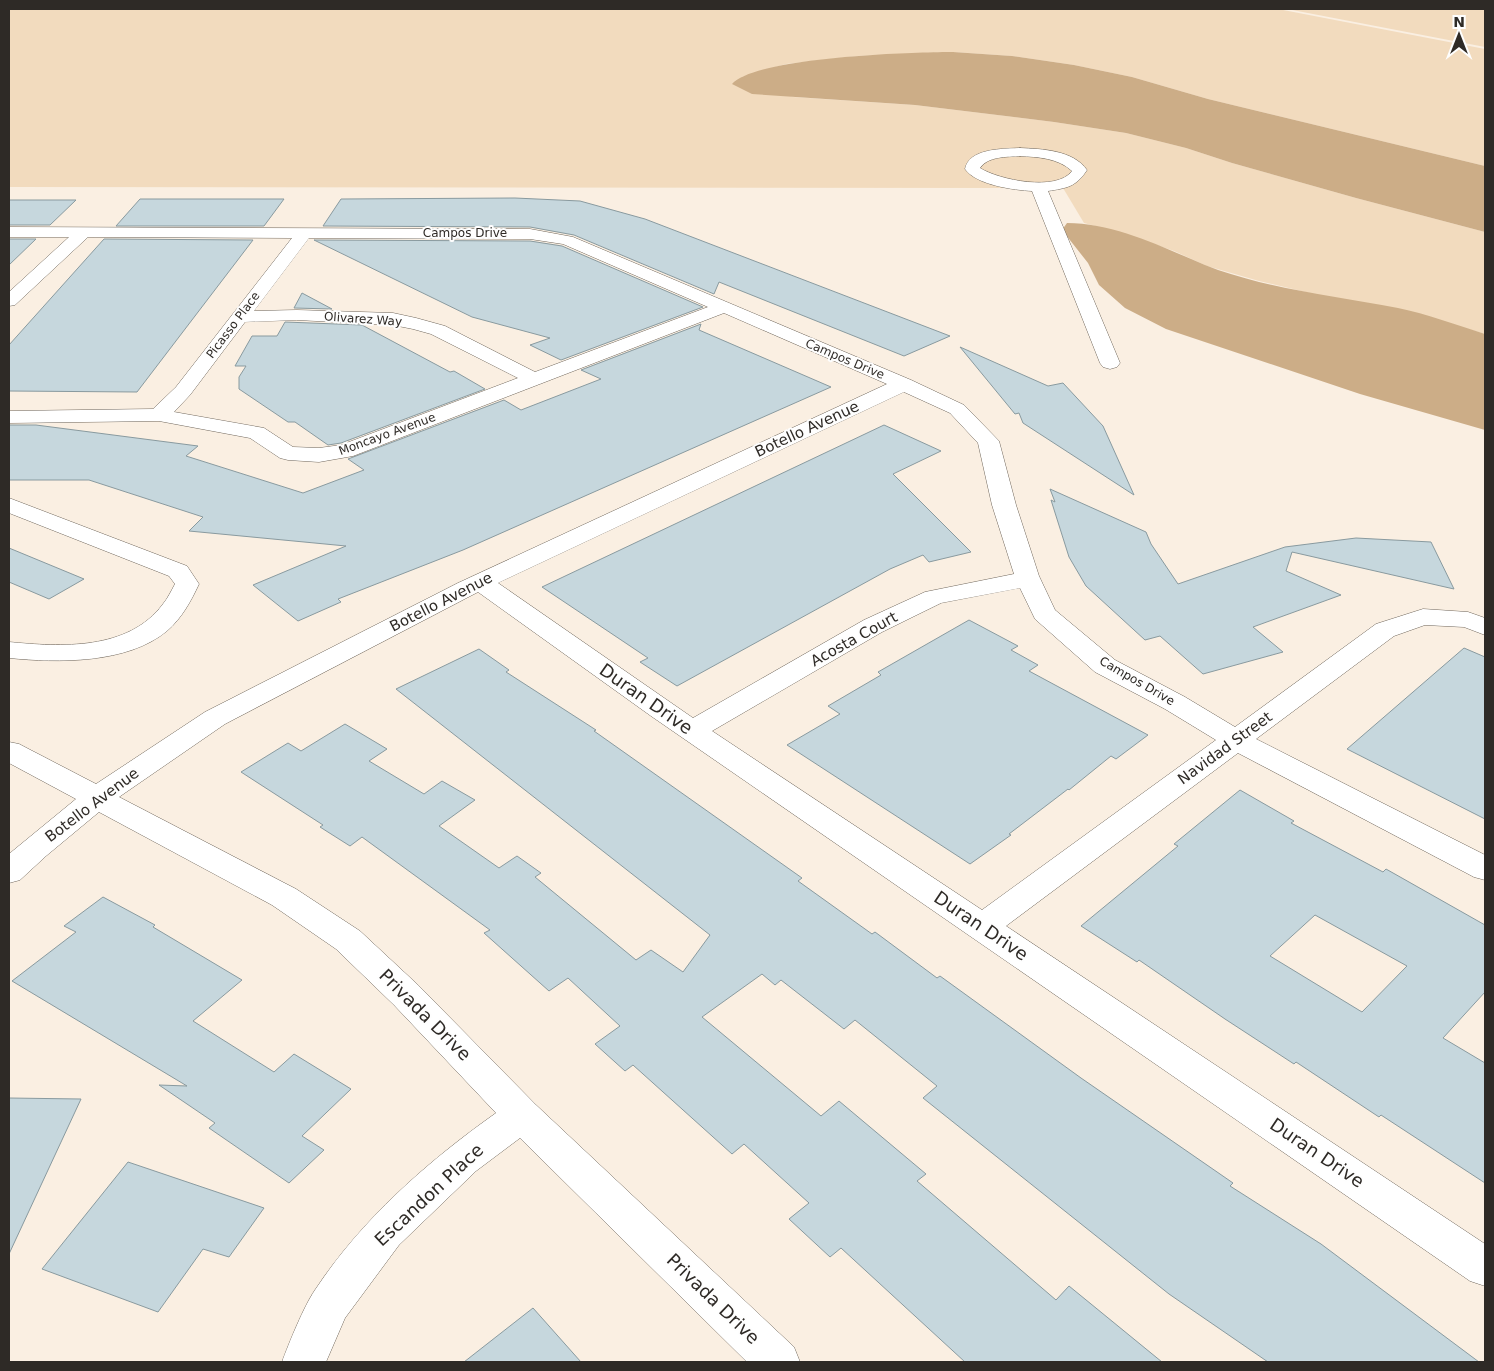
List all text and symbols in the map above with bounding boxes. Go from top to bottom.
north arrow [1434,10,1484,60]
text: N [1453,14,1465,30]
street label: Campos Drive [423,226,507,240]
street label: Picasso Place [203,289,263,361]
street label: Olivarez Way [323,309,403,329]
street label: Campos Drive [803,336,887,382]
street label: Botello Avenue [752,397,862,461]
street label: Moncayo Avenue [337,410,437,458]
street label: Botello Avenue [387,568,495,636]
street label: Acosta Court [808,608,901,670]
street label: Campos Drive [1097,654,1177,708]
street label: Duran Drive [596,659,697,738]
street label: Navidad Street [1174,708,1276,788]
street label: Botello Avenue [42,764,142,846]
street label: Duran Drive [930,886,1032,965]
street label: Privada Drive [375,965,475,1065]
street label: Duran Drive [1266,1113,1368,1192]
street label: Escandon Place [370,1139,487,1250]
street label: Privada Drive [663,1249,764,1348]

